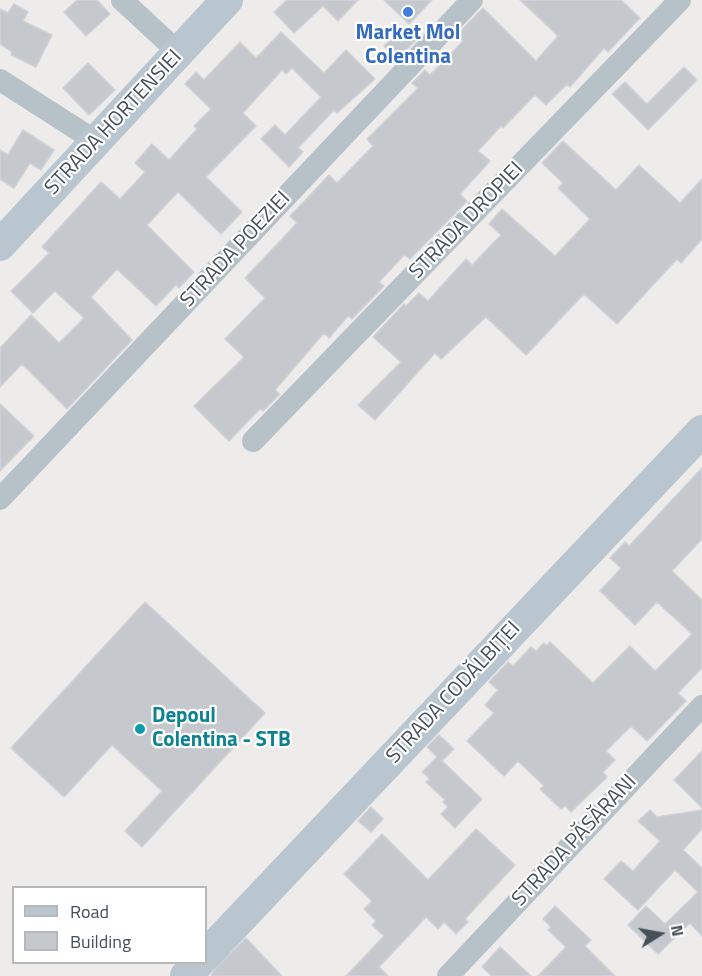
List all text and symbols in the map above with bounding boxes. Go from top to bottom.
marker: Market Mol Colentina [401,5,415,19]
place label: Market Mol Colentina [356,21,460,71]
street label: STRADA HORTENSIEI [40,45,188,201]
street label: STRADA DROPIEI [405,157,529,285]
street label: STRADA POEZIEI [176,187,296,313]
street label: STRADA CODĂLBIȚEI [382,617,526,769]
place label: Depoul Colentina - STB [152,704,291,754]
marker: Depoul Colentina - STB [133,722,147,736]
street label: STRADA PĂSĂRANI [508,770,642,912]
legend [12,886,207,964]
text: Road [70,898,109,925]
north arrow [630,904,690,964]
text: N [665,923,691,938]
text: Building [70,928,131,955]

